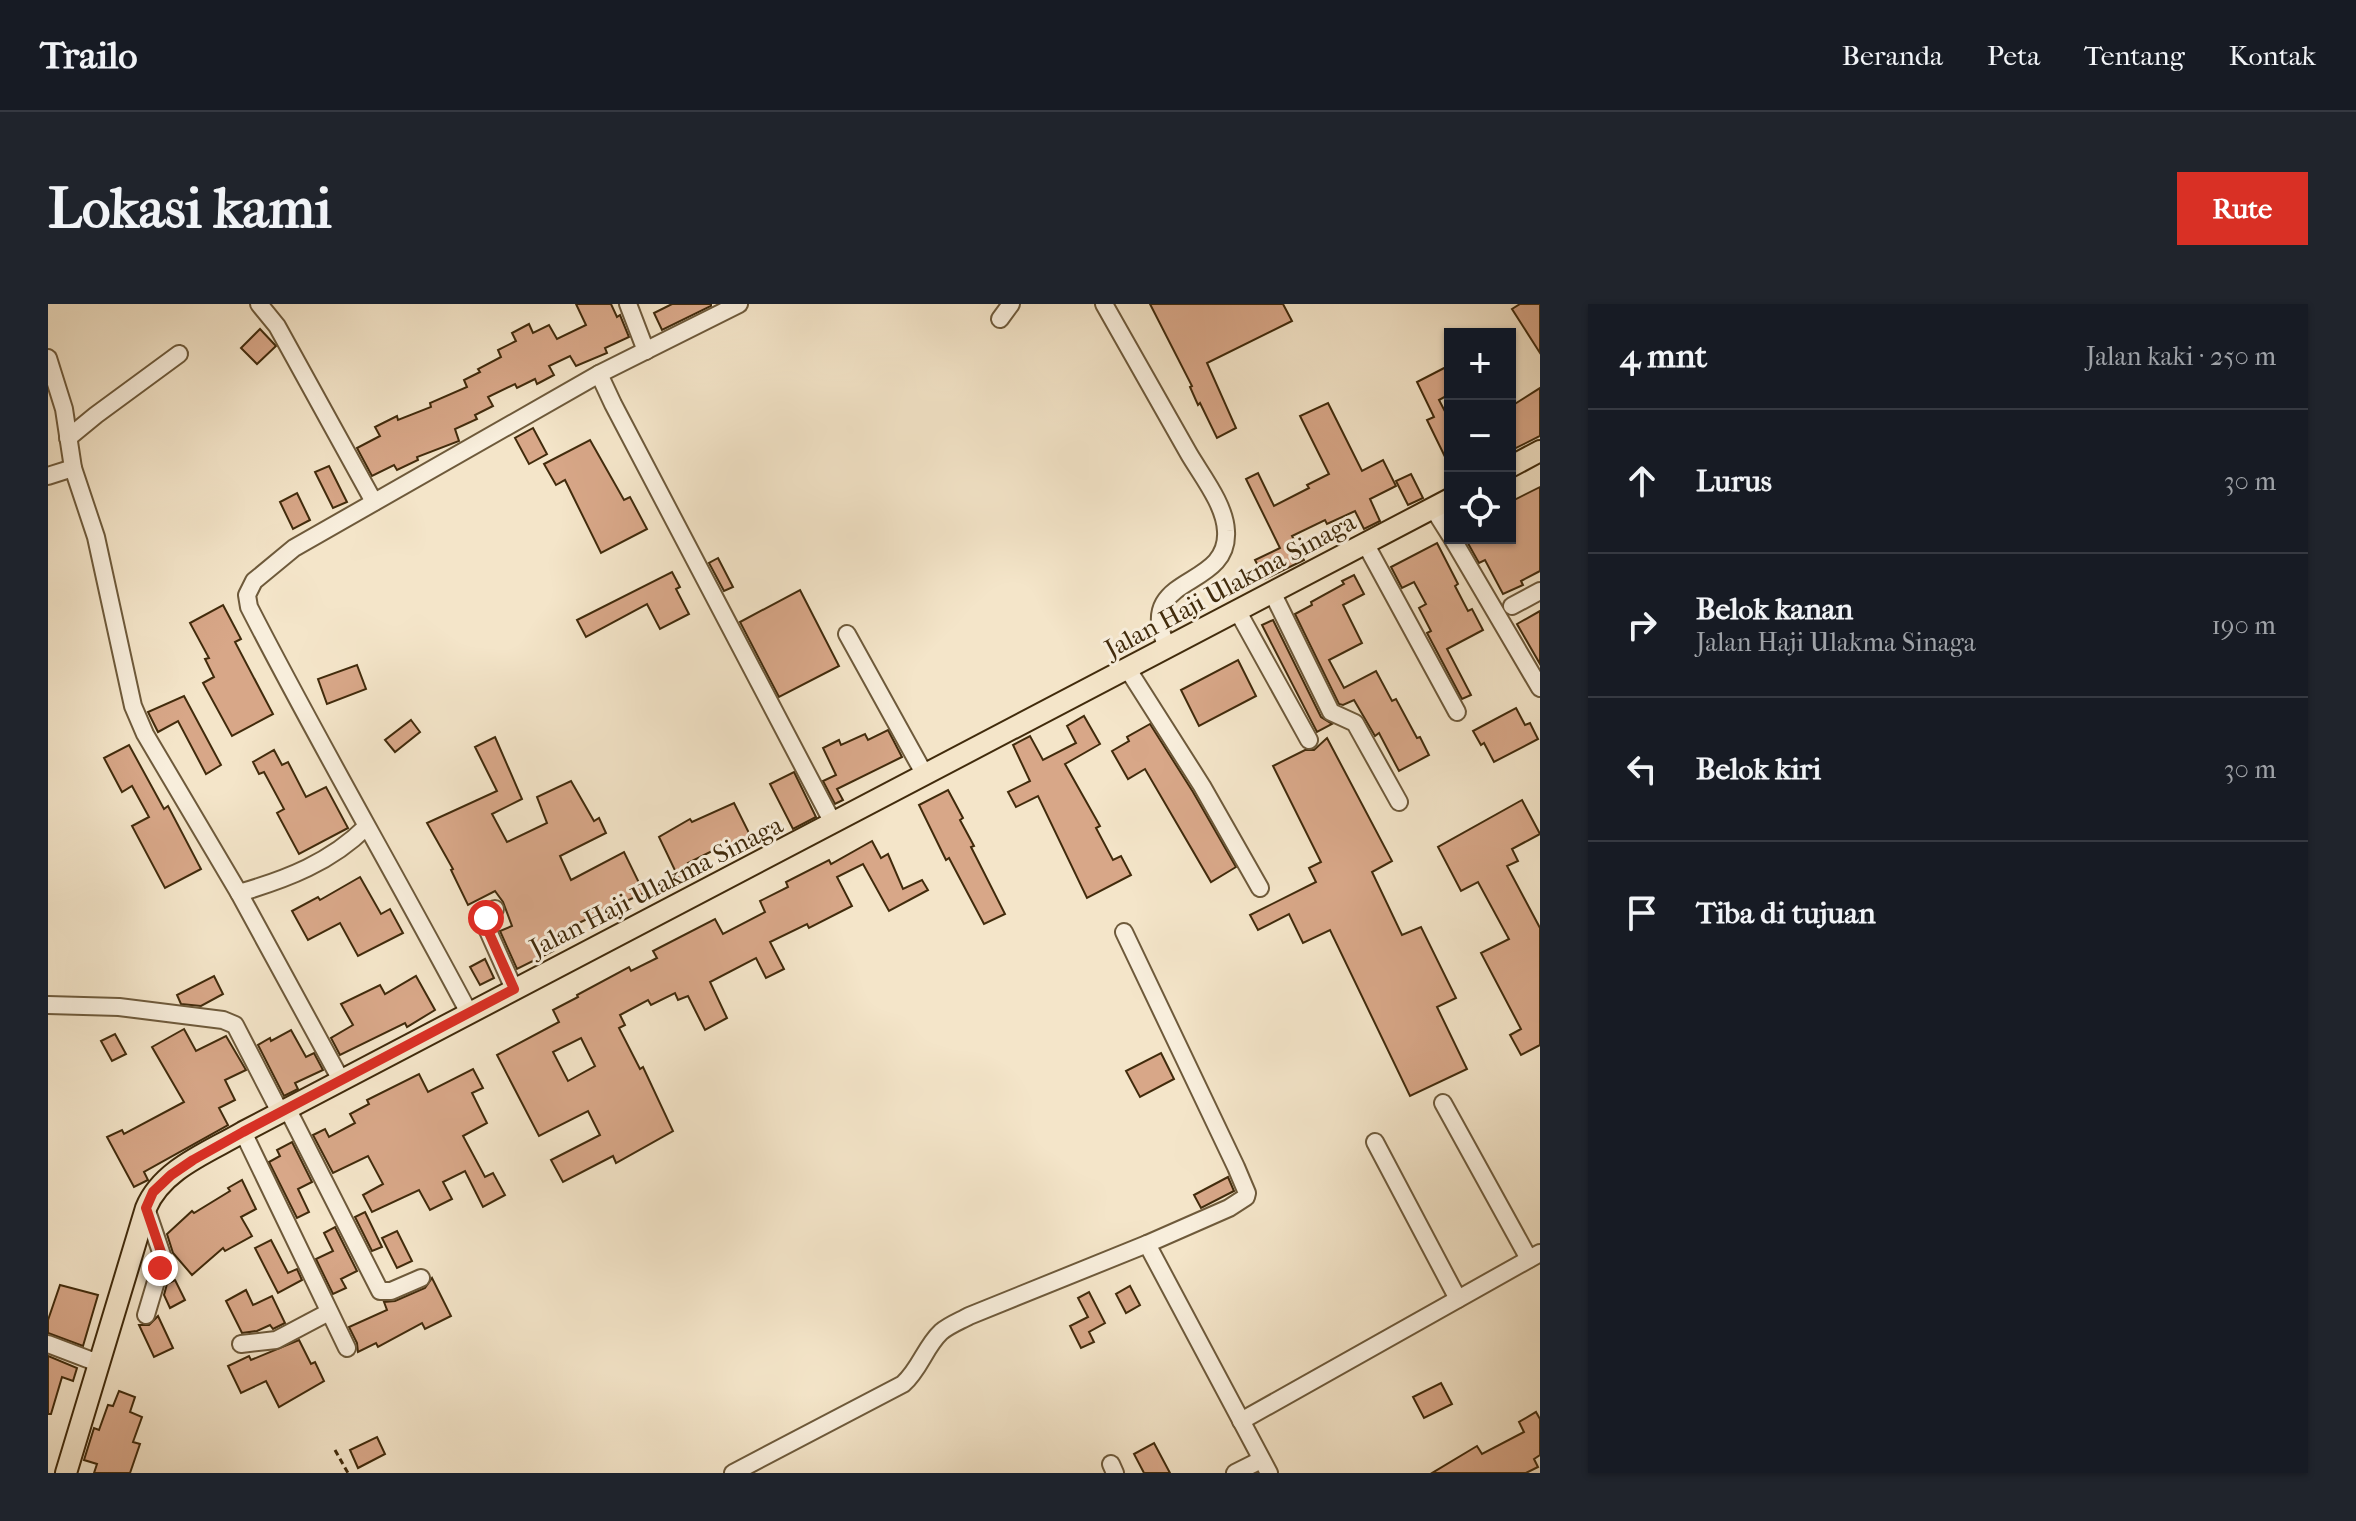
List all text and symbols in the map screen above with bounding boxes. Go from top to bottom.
text: Trailo [40,33,137,78]
text: Beranda [1842,39,1943,72]
text: Peta [1987,39,2040,72]
text: Tentang [2084,39,2185,72]
text: Kontak [2229,39,2316,72]
button: Rute [2177,172,2308,245]
text: Lokasi kami [48,176,332,241]
map controls [1444,328,1516,544]
button: + [1444,328,1516,400]
text: 4 mnt [1620,336,1707,376]
text: Jalan kaki · 250 m [2086,341,2276,372]
button: − [1444,400,1516,472]
icon: ahead [1620,459,1664,503]
text: Lurus [1696,464,1772,499]
text: 30 m [2224,466,2276,497]
button: locate [1444,472,1516,544]
street label: Jalan Haji Ulakma Sinaga [1098,506,1362,666]
text: Belok kanan [1696,592,1853,627]
icon: right [1620,603,1664,647]
text: 190 m [2212,610,2276,641]
text: Jalan Haji Ulakma Sinaga [1696,627,1976,658]
icon: left [1620,747,1664,791]
text: Belok kiri [1696,752,1821,787]
text: 30 m [2224,754,2276,785]
street label: Jalan Haji Ulakma Sinaga [523,809,789,965]
icon: arrive [1620,891,1664,935]
text: Tiba di tujuan [1696,896,1876,931]
route start [468,900,504,936]
route end [142,1250,178,1286]

